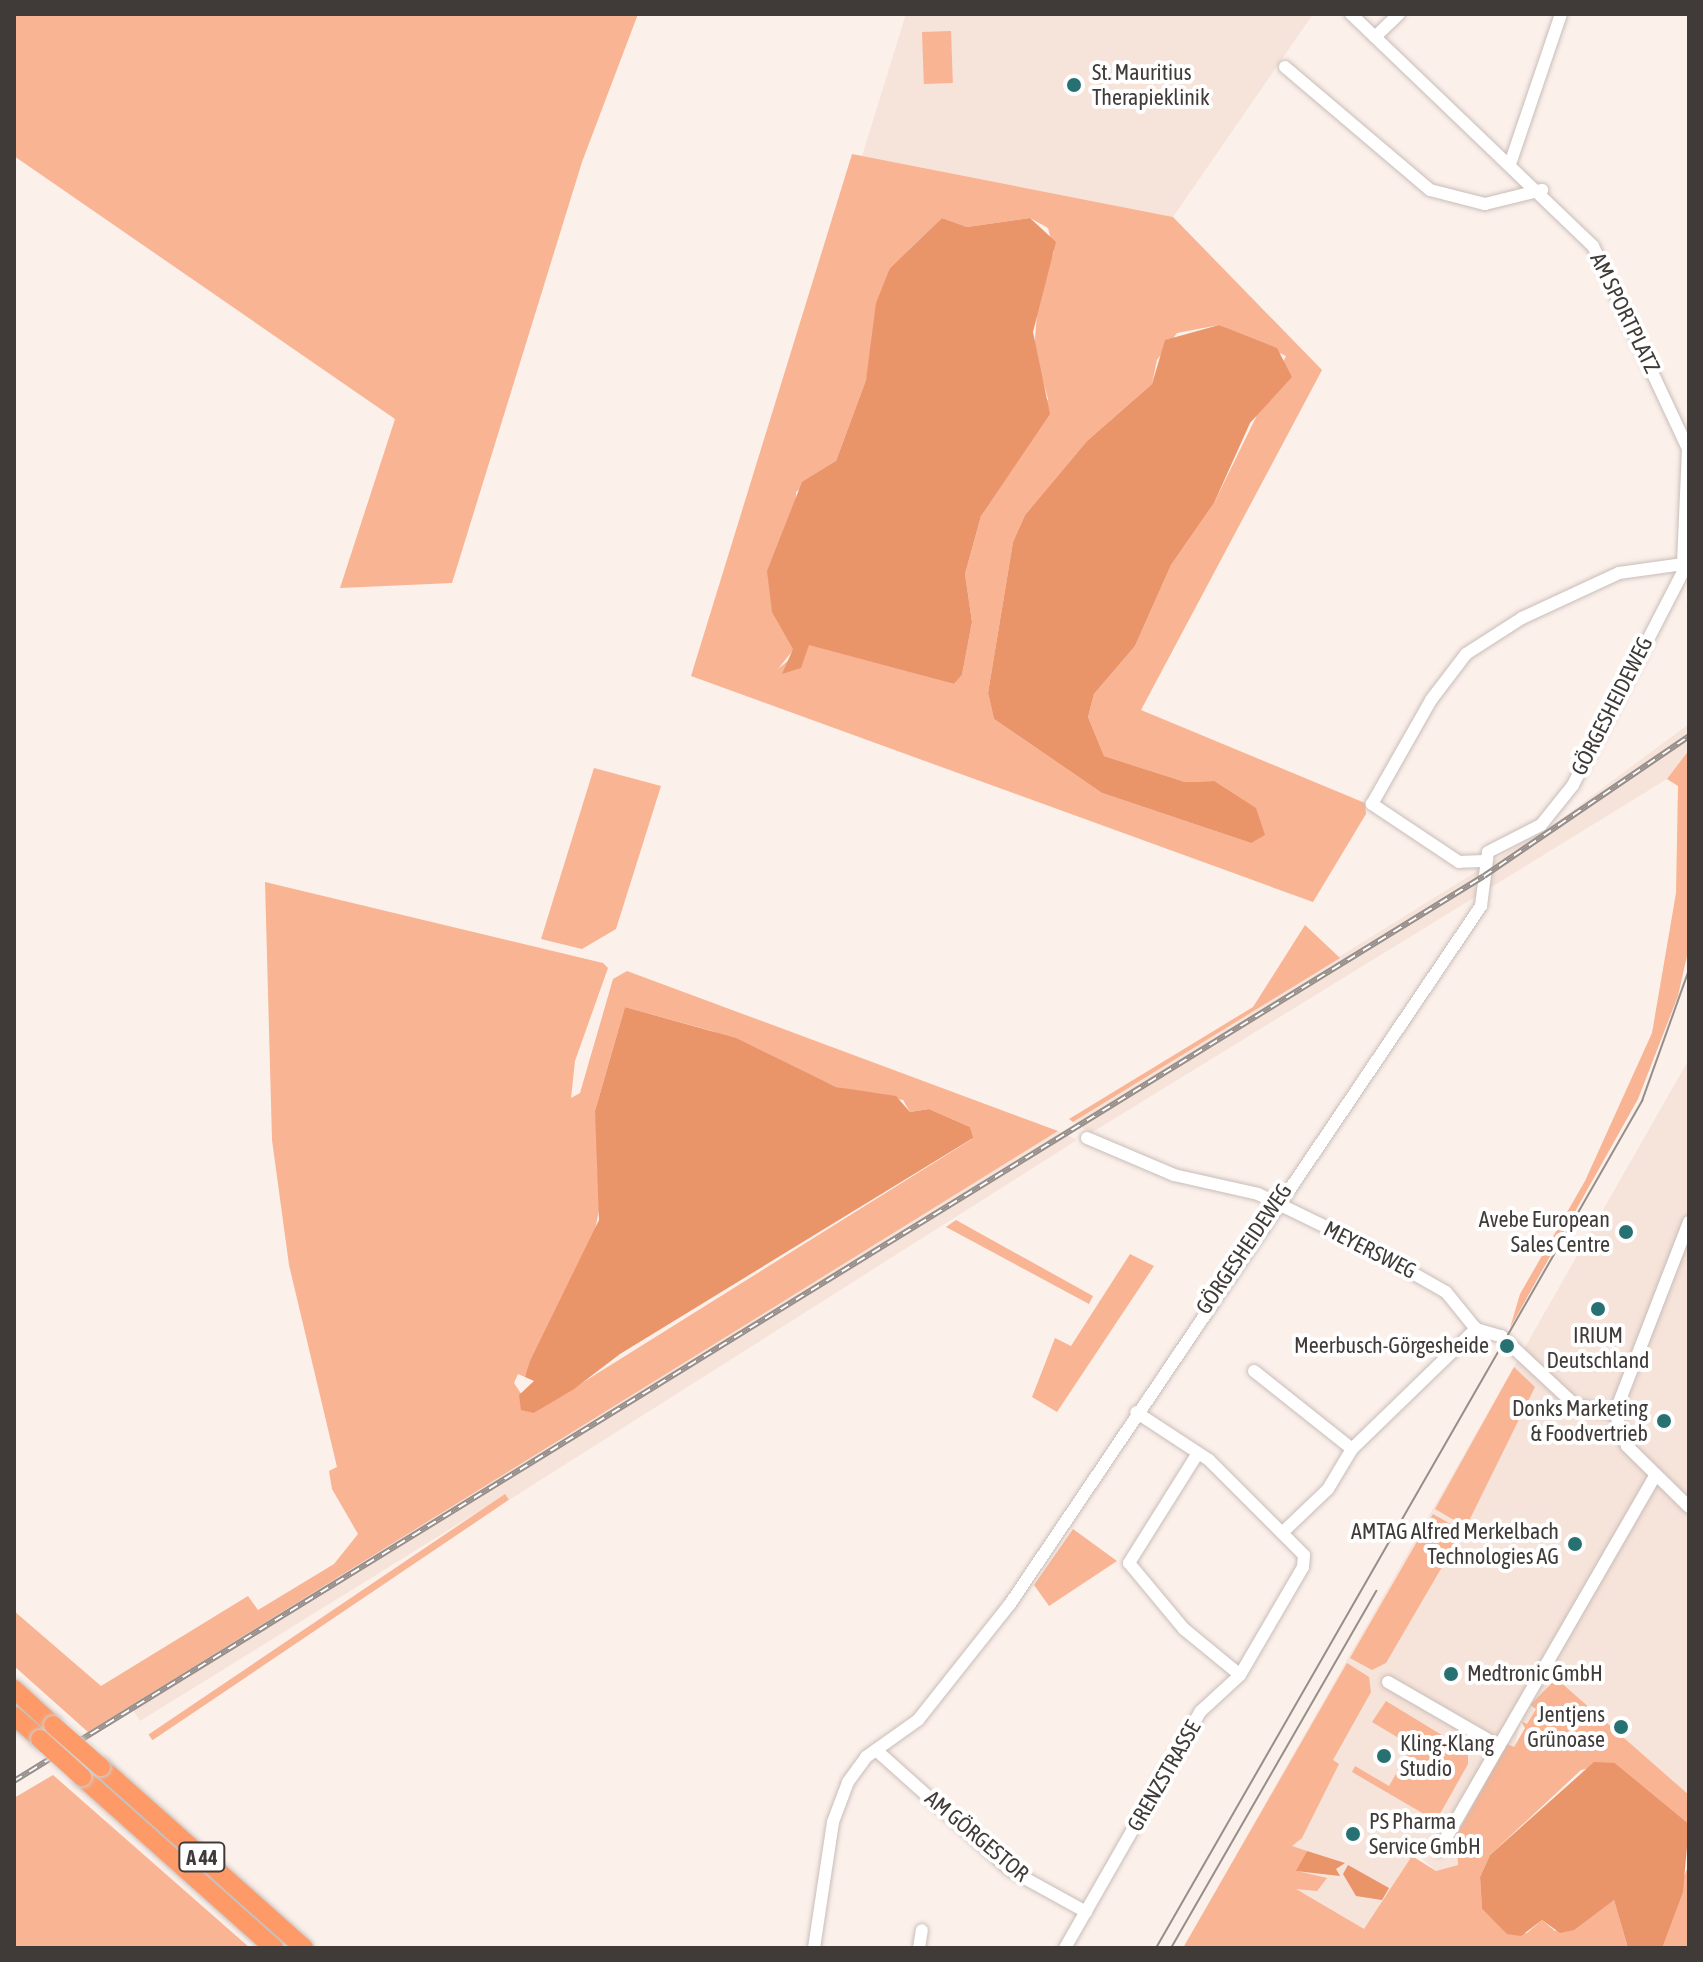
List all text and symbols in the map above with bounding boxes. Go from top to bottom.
place label: St. Mauritius Therapieklinik [1092,59,1210,110]
marker: St. Mauritius Therapieklinik [1063,74,1085,96]
street label: AM SPORTPLATZ [1584,248,1666,378]
street label: GÖRGESHEIDEWEG [1566,632,1658,780]
street label: GÖRGESHEIDEWEG [1191,1179,1297,1319]
place label: Avebe European Sales Centre [1479,1206,1610,1258]
street label: MEYERSWEG [1319,1215,1421,1285]
marker: Avebe European Sales Centre [1617,1223,1635,1241]
marker: IRIUM Deutschland [1589,1300,1607,1318]
place label: IRIUM Deutschland [1546,1322,1650,1374]
place label: Meerbusch-Görgesheide [1294,1333,1489,1359]
marker: Meerbusch-Görgesheide [1496,1335,1518,1357]
place label: Donks Marketing & Foodvertrieb [1512,1395,1648,1446]
marker: Donks Marketing & Foodvertrieb [1655,1412,1673,1430]
place label: AMTAG Alfred Merkelbach Technologies AG [1351,1518,1559,1570]
marker: AMTAG Alfred Merkelbach Technologies AG [1566,1535,1584,1553]
place label: Medtronic GmbH [1467,1661,1603,1687]
marker: Medtronic GmbH [1442,1665,1460,1683]
place label: Jentjens Grünoase [1527,1701,1605,1752]
street label: GRENZSTRASSE [1122,1716,1206,1836]
marker: Jentjens Grünoase [1612,1718,1630,1736]
place label: Kling-Klang Studio [1400,1730,1494,1782]
marker: Kling-Klang Studio [1375,1747,1393,1765]
street label: AM GÖRGESTOR [920,1785,1034,1887]
place label: PS Pharma Service GmbH [1369,1808,1481,1860]
marker: PS Pharma Service GmbH [1344,1825,1362,1843]
road number: A 44 [178,1841,226,1873]

